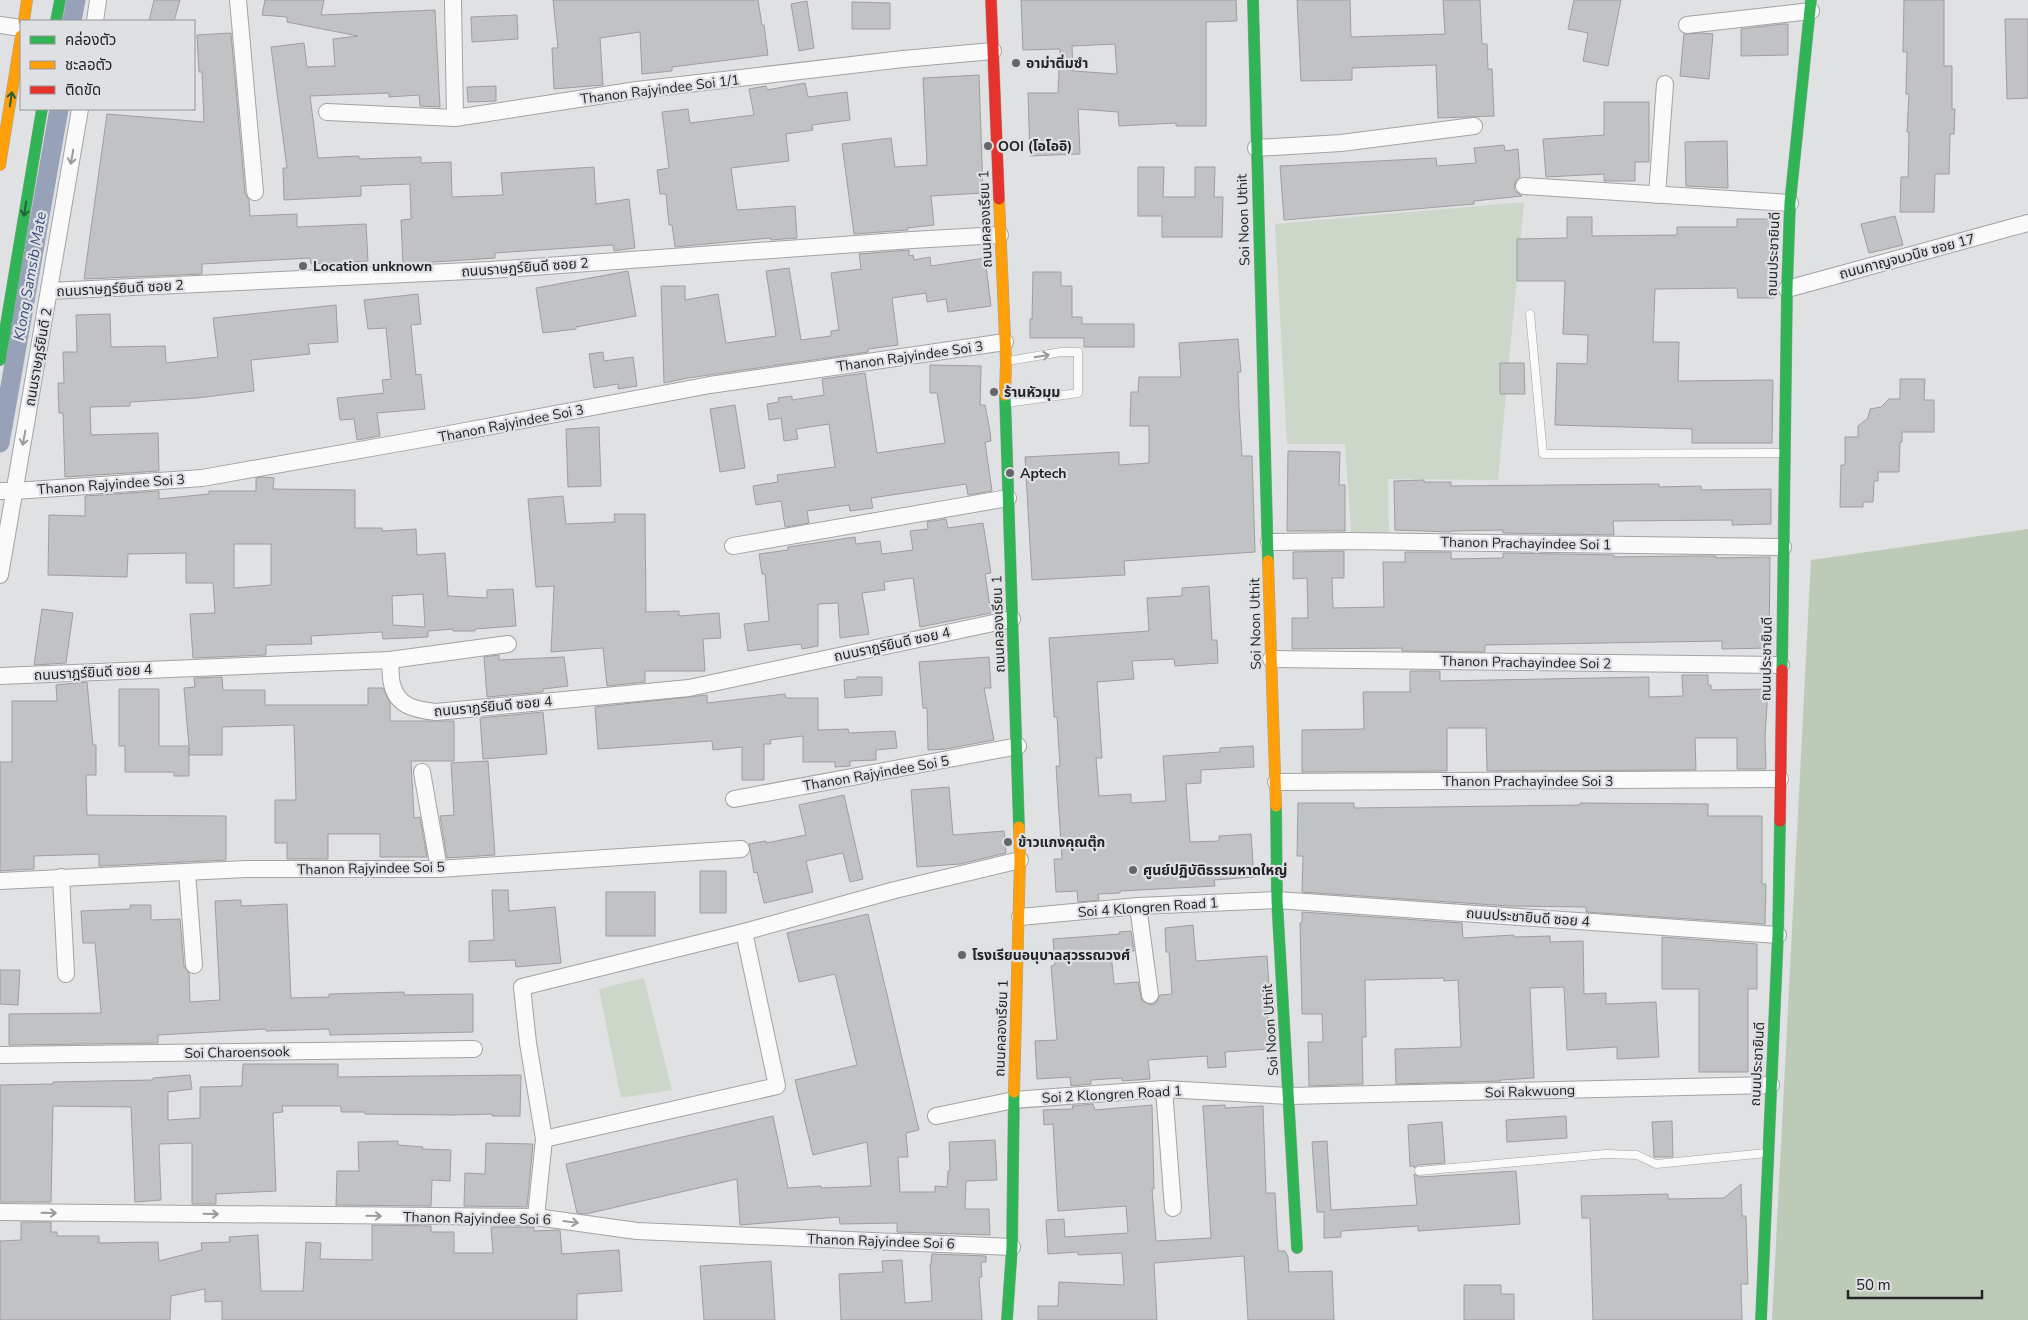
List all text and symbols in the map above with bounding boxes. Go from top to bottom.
legend [20,20,195,110]
text: คล่องตัว [65,30,116,50]
place label: อาม่าติ่มซำ [1026,54,1088,73]
text: ชะลอตัว [65,55,112,75]
marker: อาม่าติ่มซำ [1010,57,1022,69]
street label: Thanon Rajyindee Soi 1/1 [579,70,741,109]
text: ติดขัด [65,80,101,100]
one-way arrow [6,92,16,108]
place label: OOI (โอโออิ) [998,137,1072,156]
marker: OOI (โอโออิ) [982,140,994,152]
one-way arrow [66,148,76,164]
street label: ถนนคลองเรียน 1 [974,170,997,268]
street label: Soi Noon Uthit [1232,174,1255,266]
one-way arrow [20,200,30,216]
water label: Klong Samsib Mate [9,210,51,342]
street label: ถนนประชายินดี [1763,211,1784,297]
street label: ถนนกาญจนวนิช ซอย 17 [1837,229,1977,284]
street label: ถนนราษฏร์ยินดี ซอย 2 [461,254,589,281]
place label: Location unknown [313,257,432,276]
marker: Location unknown [297,260,309,272]
street label: ถนนราษฏร์ยินดี ซอย 2 [56,276,184,301]
street label: ถนนราษฎร์ยินดี 2 [20,306,57,408]
street label: Thanon Rajyindee Soi 3 [836,337,985,376]
one-way arrow [1034,350,1050,360]
place label: ร้านหัวมุม [1004,383,1060,402]
marker: ร้านหัวมุม [988,386,1000,398]
street label: Thanon Rajyindee Soi 3 [437,400,585,447]
one-way arrow [18,429,28,445]
place label: Aptech [1020,464,1066,483]
marker: Aptech [1004,467,1016,479]
street label: Thanon Rajyindee Soi 3 [37,470,185,499]
street label: Thanon Prachayindee Soi 1 [1441,533,1611,554]
street label: ถนนคลองเรียน 1 [987,575,1010,673]
street label: Soi Noon Uthit [1245,578,1266,670]
street label: ถนนประชายินดี [1756,617,1777,701]
street label: ถนนราฎร์ยินดี ซอย 4 [832,623,952,666]
street label: Thanon Prachayindee Soi 2 [1441,652,1611,673]
street label: ถนนราฎร์ยินดี ซอย 4 [33,660,153,685]
street label: ถนนราฎร์ยินดี ซอย 4 [433,692,553,721]
street label: Thanon Rajyindee Soi 5 [802,751,951,796]
street label: Thanon Prachayindee Soi 3 [1443,772,1613,791]
place label: ข้าวแกงคุณตุ๊ก [1018,833,1105,852]
marker: ข้าวแกงคุณตุ๊ก [1002,836,1014,848]
street label: Thanon Rajyindee Soi 5 [297,858,445,879]
place label: ศูนย์ปฏิบัติธรรมหาดใหญ่ [1143,861,1287,880]
marker: ศูนย์ปฏิบัติธรรมหาดใหญ่ [1127,864,1139,876]
street label: Soi 4 Klongren Road 1 [1077,893,1219,922]
street label: ถนนประชายินดี ซอย 4 [1465,904,1591,931]
place label: โรงเรียนอนุบาลสุวรรณวงศ์ [972,946,1130,965]
marker: โรงเรียนอนุบาลสุวรรณวงศ์ [956,949,968,961]
street label: ถนนคลองเรียน 1 [990,979,1013,1077]
street label: Soi Noon Uthit [1258,983,1283,1076]
street label: ถนนประชายินดี [1746,1021,1769,1107]
street label: Soi Charoensook [184,1042,291,1063]
street label: Soi Rakwuong [1485,1080,1575,1103]
street label: Soi 2 Klongren Road 1 [1041,1081,1183,1108]
one-way arrow [40,1208,56,1218]
street label: Thanon Rajyindee Soi 6 [403,1208,551,1229]
one-way arrow [202,1209,219,1219]
one-way arrow [365,1211,381,1221]
one-way arrow [563,1217,579,1227]
street label: Thanon Rajyindee Soi 6 [807,1229,955,1254]
scale bar [1848,1268,1982,1300]
text: 50 m [1856,1275,1891,1295]

